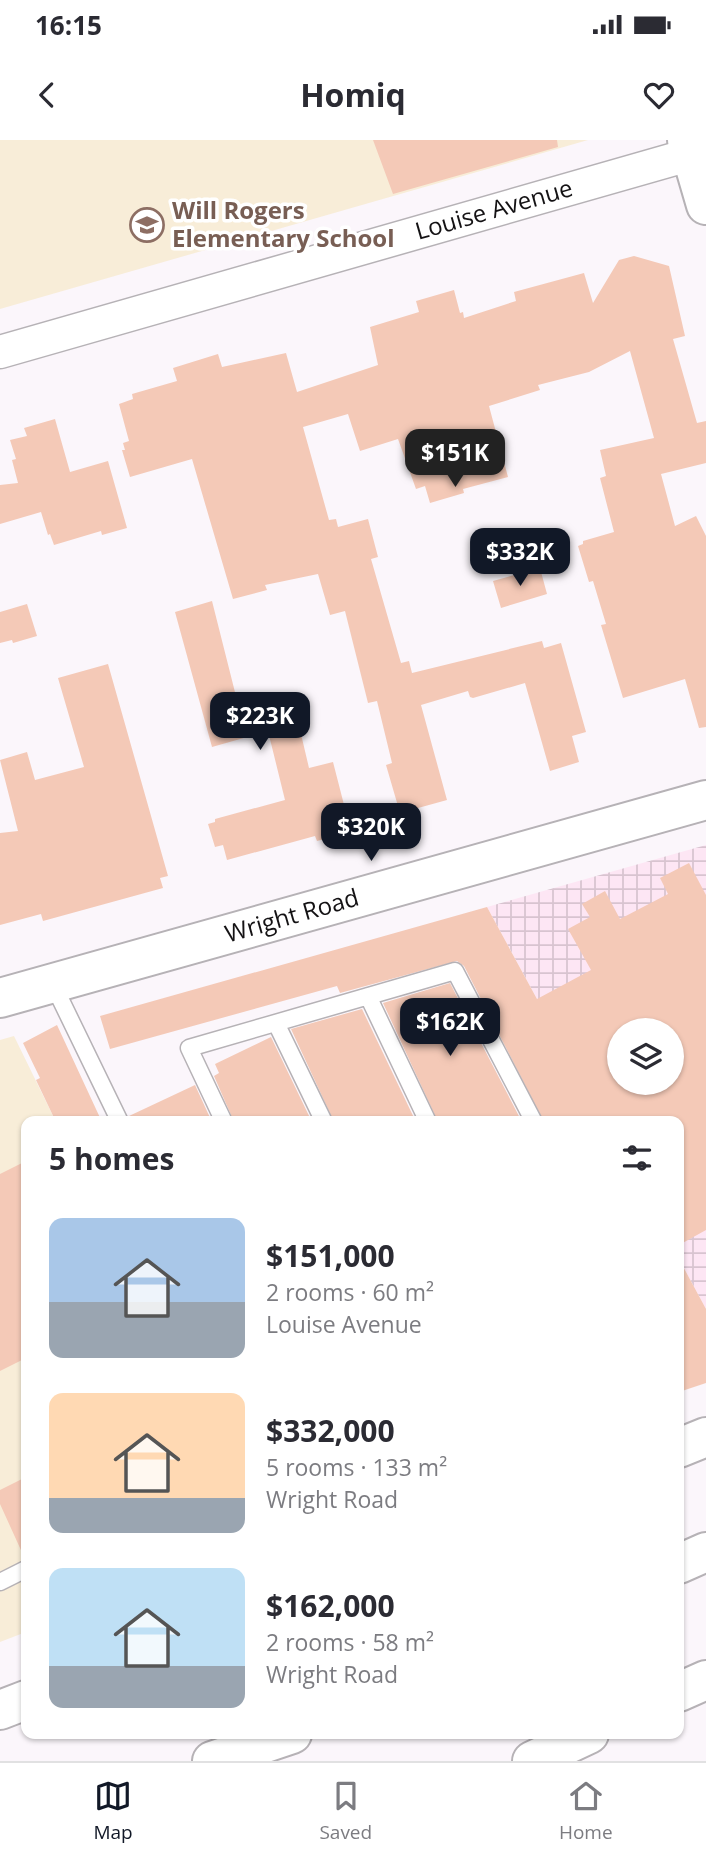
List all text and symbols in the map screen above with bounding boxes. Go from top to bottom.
text: 16:15 [35,7,102,43]
text: Homiq [300,73,406,116]
icon: back [28,76,66,114]
icon: heart [640,76,678,114]
street label: Louise Avenue [411,170,576,247]
place label: Will Rogers Elementary School [172,193,395,254]
school or university icon: Will Rogers Elementary School [128,206,166,244]
pin: $151K [406,430,504,489]
text: $151K [421,436,489,468]
pin: $332K [471,528,569,588]
text: $332K [486,535,554,567]
pin: $223K [211,692,309,752]
text: $223K [226,699,294,731]
pin: $320K [322,804,420,863]
text: $320K [337,810,405,842]
street label: Wright Road [221,880,362,949]
pin: $162K [401,998,499,1058]
text: $162K [416,1005,484,1037]
map controls [607,1018,684,1095]
button: layers [607,1018,684,1095]
text: 5 homes [49,1138,174,1179]
icon: filters [618,1139,656,1177]
text: $151,000 [266,1235,395,1276]
icon: home [105,1246,189,1330]
text: 2 rooms · 60 m² [266,1276,434,1308]
text: Louise Avenue [266,1308,422,1340]
text: $332,000 [266,1410,395,1451]
icon: home [105,1421,189,1505]
text: 5 rooms · 133 m² [266,1451,447,1483]
text: Wright Road [266,1483,398,1515]
text: $162,000 [266,1585,395,1626]
icon: home [105,1596,189,1680]
text: 2 rooms · 58 m² [266,1626,434,1658]
text: Wright Road [266,1658,398,1690]
tab: Map [93,1777,133,1845]
tab: Saved [319,1777,372,1845]
tab: Home [559,1777,613,1845]

